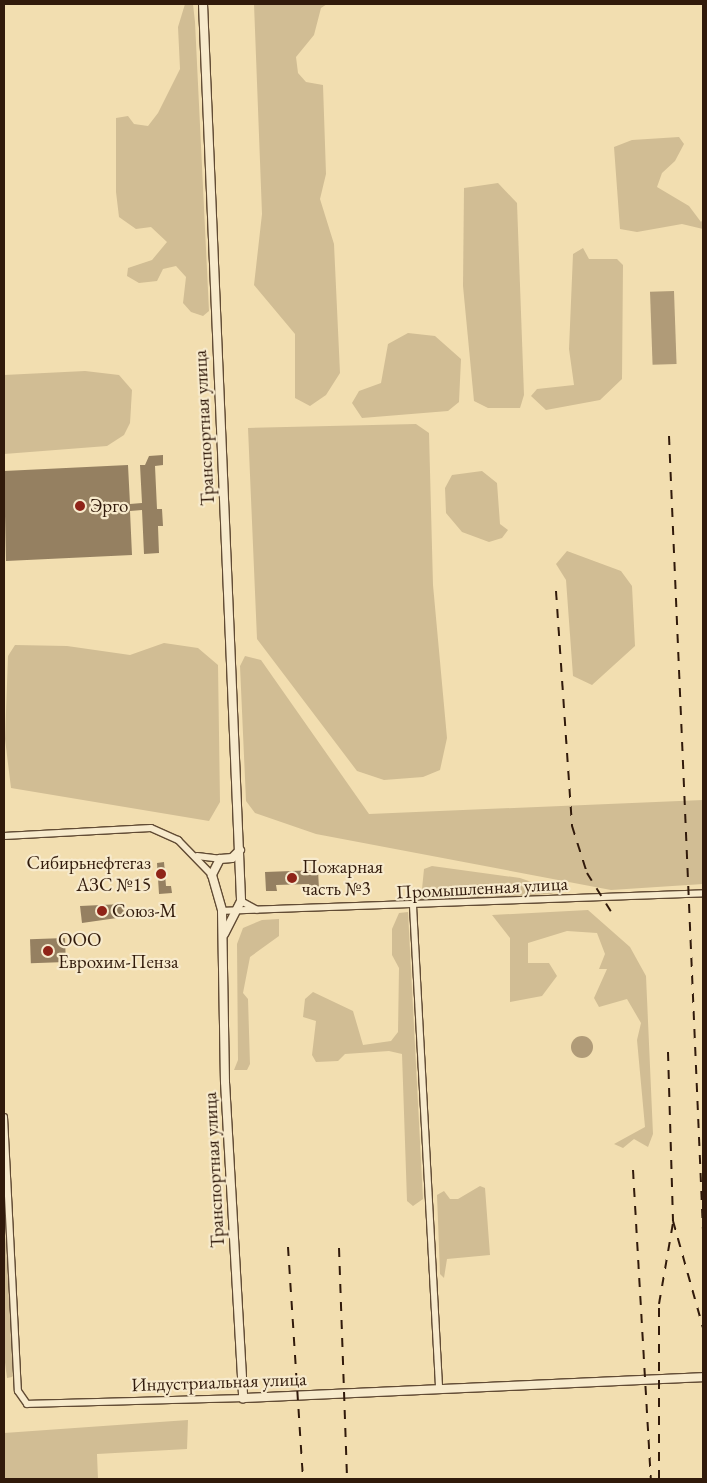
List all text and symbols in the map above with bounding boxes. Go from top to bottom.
street label: Транспортная улица [189,350,219,506]
place label: Эрго [90,495,128,517]
marker: Эрго [74,500,86,512]
place label: Сибирьнефтегаз АЗС №15 [26,852,151,896]
place label: Пожарная часть №3 [302,856,383,900]
marker: Сибирьнефтегаз АЗС №15 [155,868,167,880]
marker: Пожарная часть №3 [286,872,298,884]
street label: Промышленная улица [396,872,568,904]
place label: Союз-М [112,900,177,922]
marker: Союз-М [96,905,108,917]
place label: ООО Еврохим-Пенза [58,929,179,973]
marker: ООО Еврохим-Пенза [42,945,54,957]
street label: Транспортная улица [199,1092,229,1248]
street label: Индустриальная улица [131,1368,307,1396]

